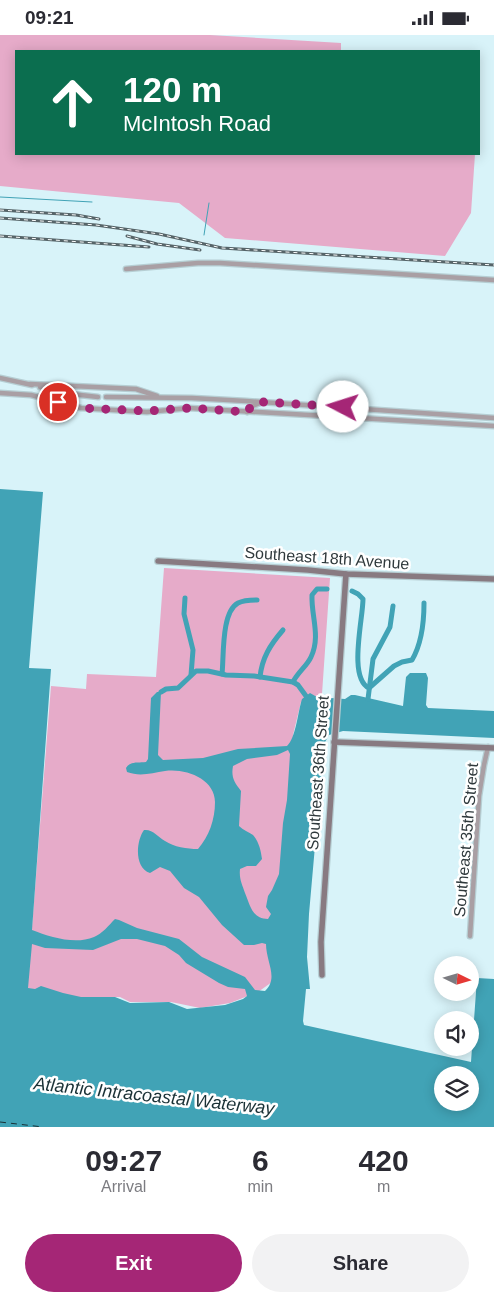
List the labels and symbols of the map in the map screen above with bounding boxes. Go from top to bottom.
position arrow [316,380,368,432]
pin [37,381,79,423]
street label: Southeast 18th Avenue [244,544,410,572]
street label: Southeast 36th Street [304,695,332,851]
street label: Southeast 35th Street [451,762,481,918]
north arrow [434,956,479,1001]
water label: Atlantic Intracoastal Waterway [32,1073,276,1119]

